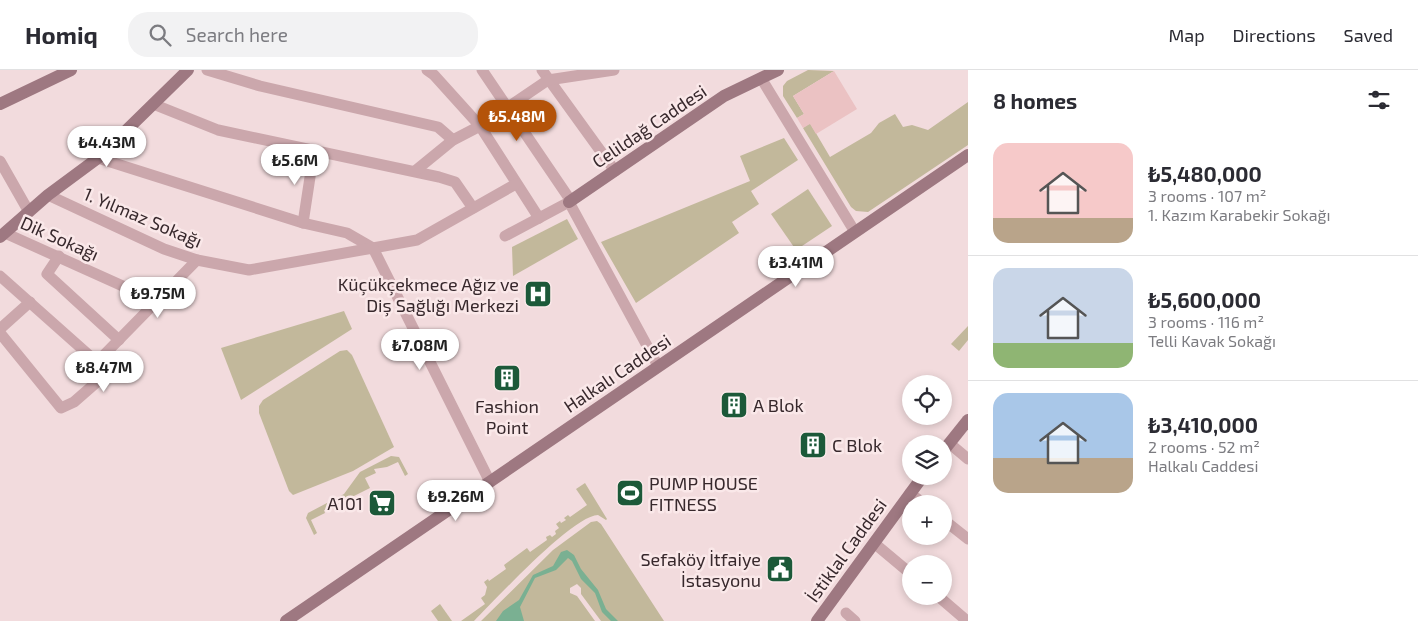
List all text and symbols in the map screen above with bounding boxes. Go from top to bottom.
search box [128,12,478,57]
text: Homiq [25,20,98,49]
icon: search [146,21,174,49]
text: Search here [186,23,288,46]
text: Map [1168,24,1205,46]
text: Directions [1233,24,1316,46]
text: Saved [1344,24,1393,46]
street label: Celildağ Caddesi [588,80,710,172]
icon: filters [1365,86,1393,114]
text: 8 homes [993,88,1077,113]
pin: ₺5.48M [476,100,558,142]
text: ₺5.48M [488,106,546,125]
pin: ₺4.43M [66,126,148,168]
text: ₺4.43M [78,132,136,151]
pin: ₺5.6M [260,144,330,186]
text: ₺5.6M [272,150,318,169]
text: ₺5,480,000 [1148,161,1262,186]
icon: home [1033,163,1093,223]
street label: 1. Yılmaz Sokağı [80,182,206,252]
text: 3 rooms · 107 m² [1148,186,1266,205]
text: 1. Kazım Karabekir Sokağı [1148,205,1330,224]
street label: Dik Sokağı [17,211,103,265]
pin: ₺3.41M [755,246,837,288]
text: ₺3.41M [769,252,823,271]
place label: Küçükçekmece Ağız ve Diş Sağlığı Merkezi [338,273,519,317]
pin: ₺9.75M [117,276,199,319]
hospital icon: Küçükçekmece Ağız ve Diş Sağlığı Merkezi [523,279,553,309]
text: ₺9.75M [131,283,185,302]
text: ₺5,600,000 [1148,287,1261,312]
icon: home [1033,288,1093,348]
text: 3 rooms · 116 m² [1148,312,1264,331]
pin: ₺7.08M [379,328,461,371]
street label: Halkalı Caddesi [559,329,675,417]
text: Telli Kavak Sokağı [1148,331,1276,350]
text: ₺7.08M [392,335,448,354]
pin: ₺8.47M [63,350,145,393]
text: ₺8.47M [76,357,132,376]
building icon: Fashion Point [492,363,522,393]
map controls [902,375,952,605]
button: locate [902,375,952,425]
building icon: A Blok [719,390,749,420]
place label: A Blok [753,394,804,416]
place label: Fashion Point [475,395,539,438]
text: ₺3,410,000 [1148,412,1258,437]
icon: home [1033,413,1093,473]
building icon: C Blok [798,430,828,460]
place label: C Blok [832,434,882,456]
button: layers [902,435,952,485]
text: 2 rooms · 52 m² [1148,437,1260,456]
text: Halkalı Caddesi [1148,456,1258,475]
place label: PUMP HOUSE FITNESS [649,472,758,515]
sports icon: PUMP HOUSE FITNESS [615,478,645,508]
pin: ₺9.26M [415,480,497,522]
text: ₺9.26M [428,486,484,505]
supermarket icon: A101 [367,488,397,518]
place label: A101 [327,492,363,514]
street label: İstiklal Caddesi [801,494,891,606]
button: + [902,495,952,545]
place label: Sefaköy İtfaiye İstasyonu [641,548,761,591]
public building icon: Sefaköy İtfaiye İstasyonu [765,554,795,584]
button: − [902,555,952,605]

